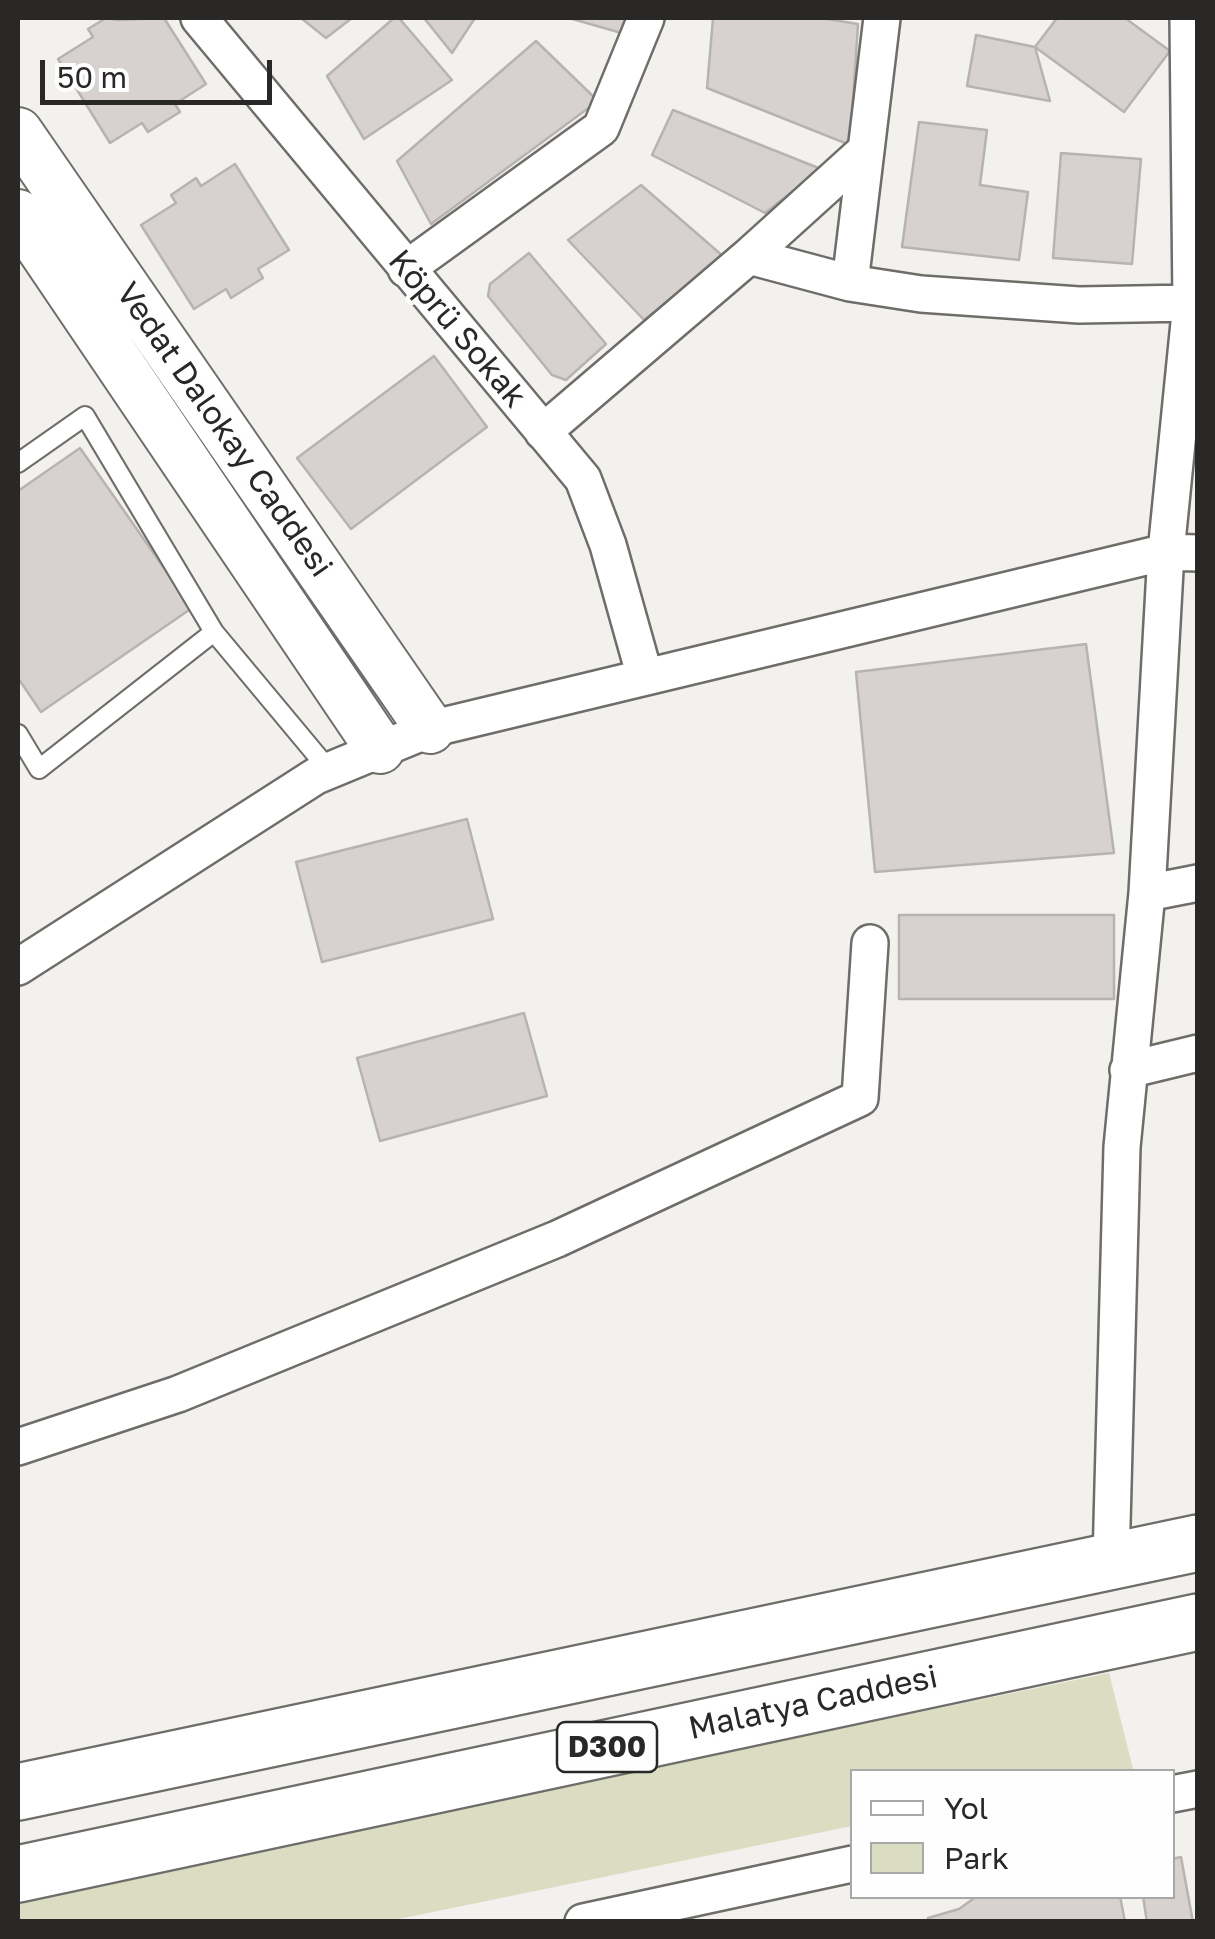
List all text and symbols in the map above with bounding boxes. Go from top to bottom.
scale bar [45,40,278,102]
text: 50 m [57,59,127,95]
street label: Köprü Sokak [380,242,534,416]
street label: Vedat Dalokay Caddesi [108,275,340,585]
street label: Malatya Caddesi [685,1658,941,1748]
road number: D300 [557,1722,657,1772]
legend [850,1769,1175,1899]
text: Yol [944,1790,988,1826]
text: Park [944,1840,1009,1876]

